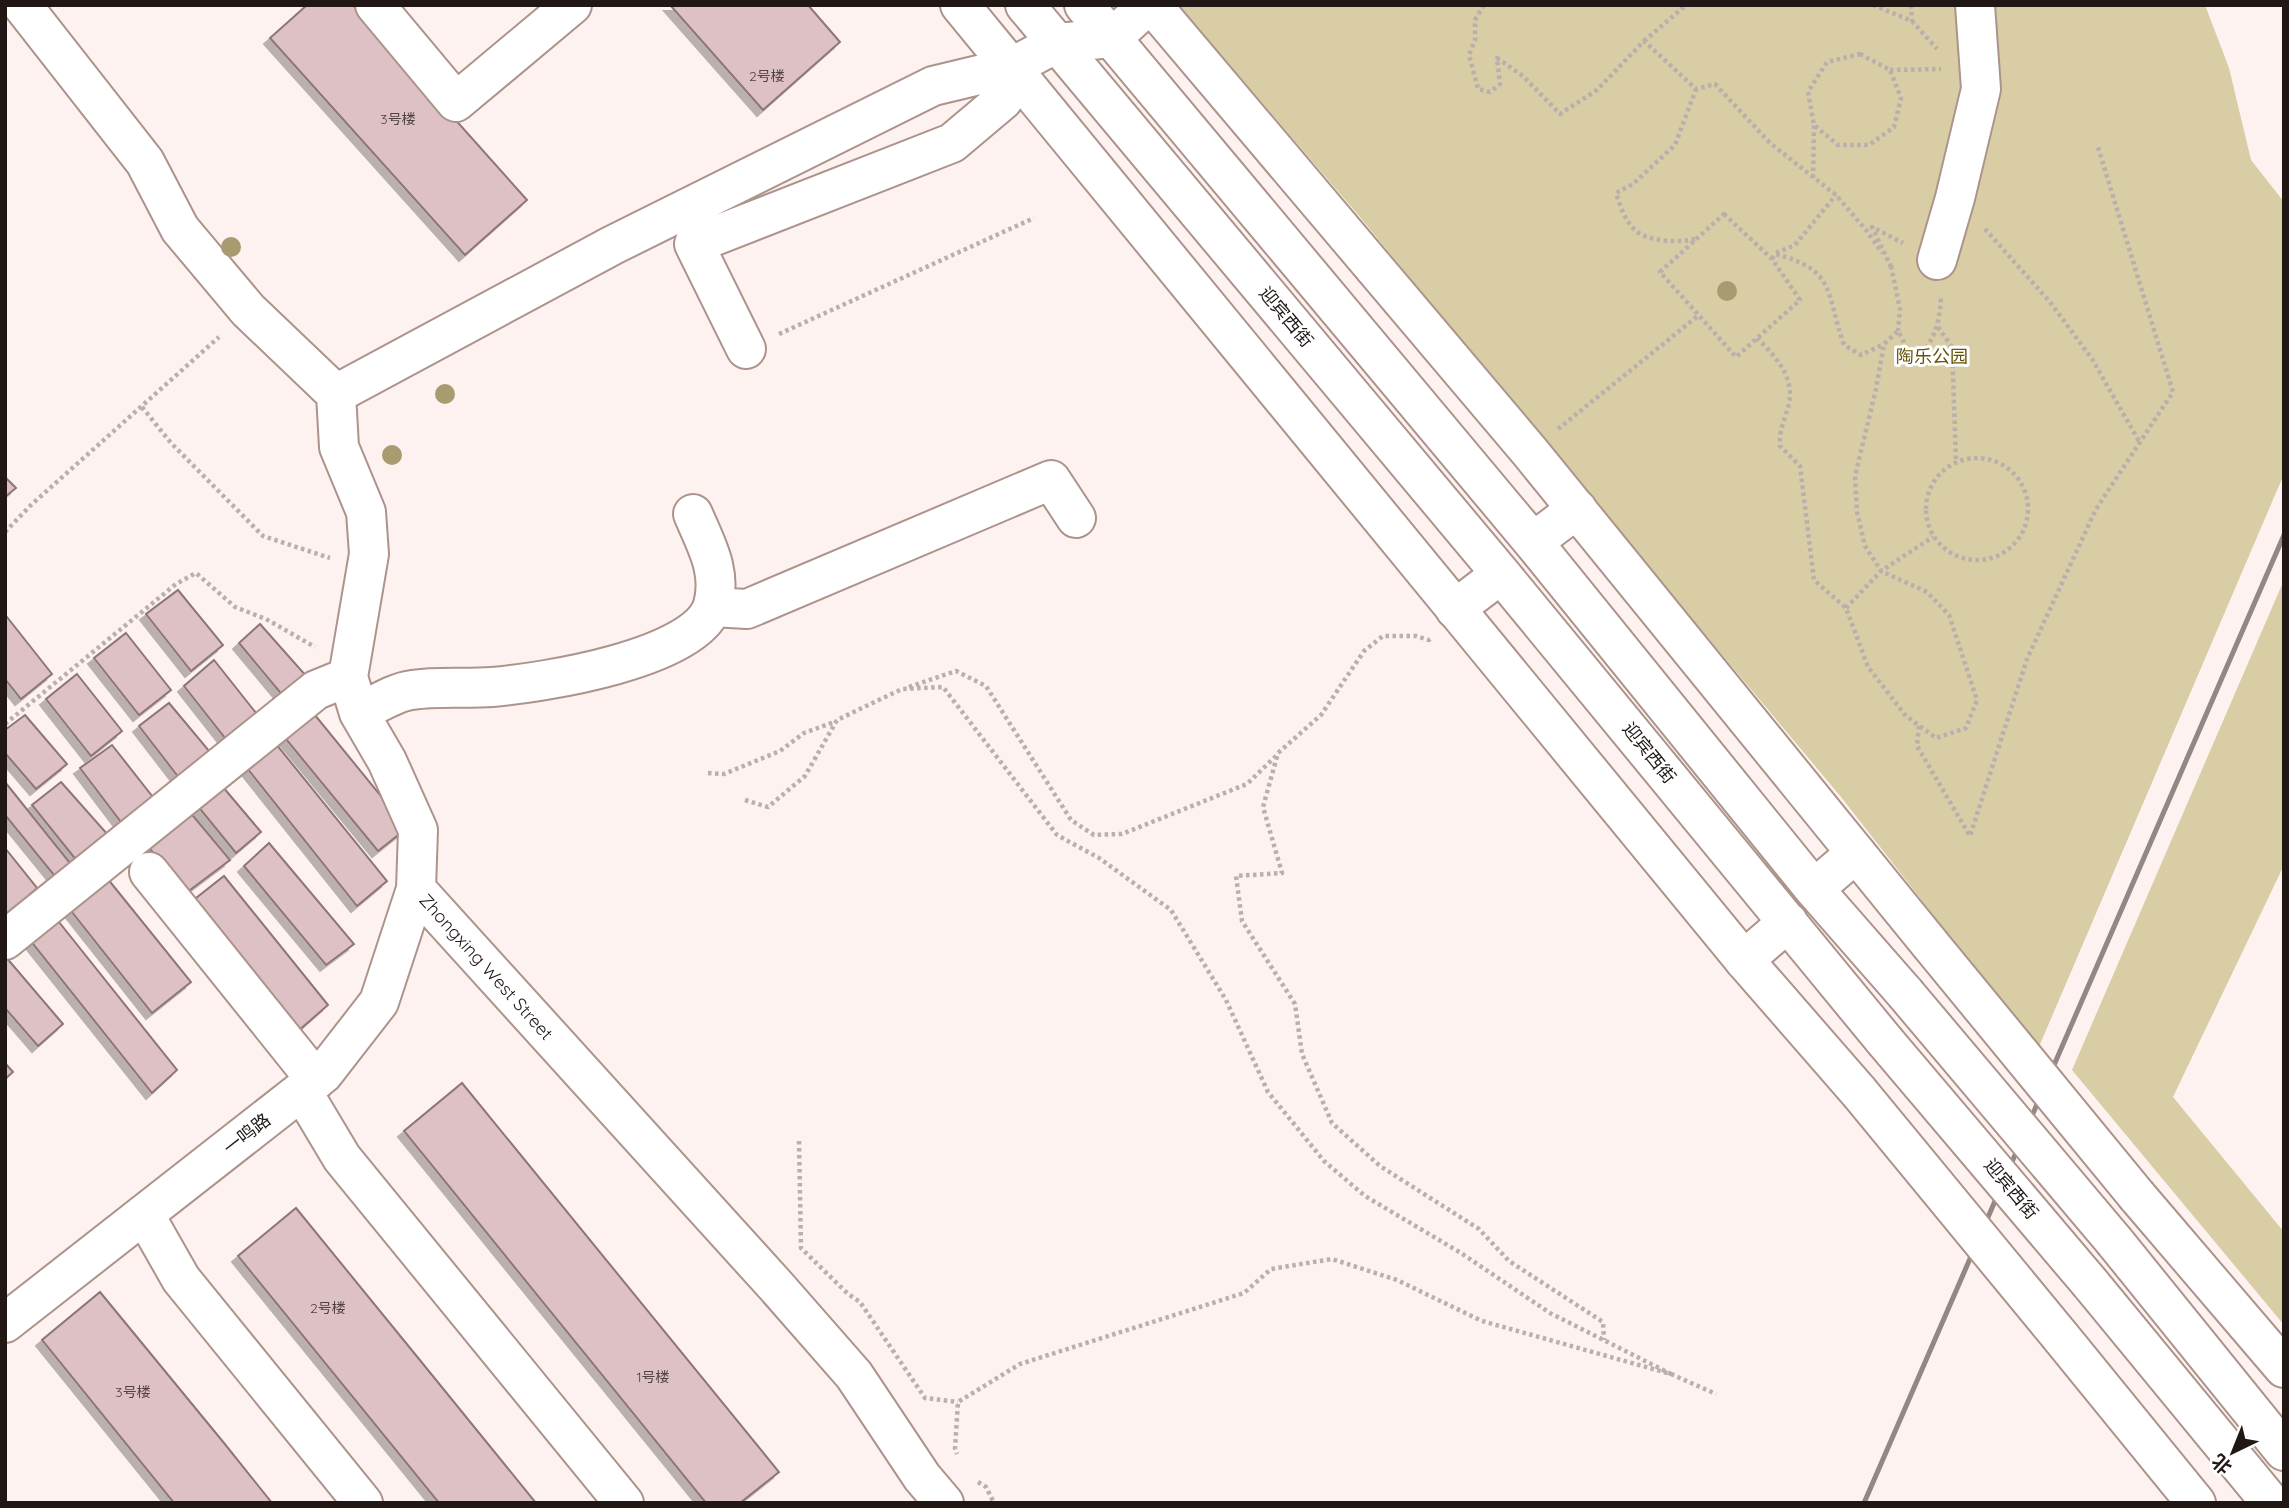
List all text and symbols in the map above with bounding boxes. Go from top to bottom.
house number: 2号楼 [749,67,785,85]
house number: 3号楼 [380,110,416,128]
street label: 迎宾西街 [1254,282,1318,352]
park label: 陶乐公园 [1896,345,1968,368]
street label: 迎宾西街 [1618,717,1681,788]
street label: Zhongxing West Street [414,889,558,1045]
street label: 一鸣路 [218,1108,275,1159]
street label: 迎宾西街 [1979,1154,2043,1224]
house number: 2号楼 [310,1299,346,1317]
house number: 1号楼 [636,1368,670,1386]
house number: 3号楼 [115,1383,151,1401]
north arrow [2198,1417,2268,1487]
text: 北 [2206,1449,2237,1480]

